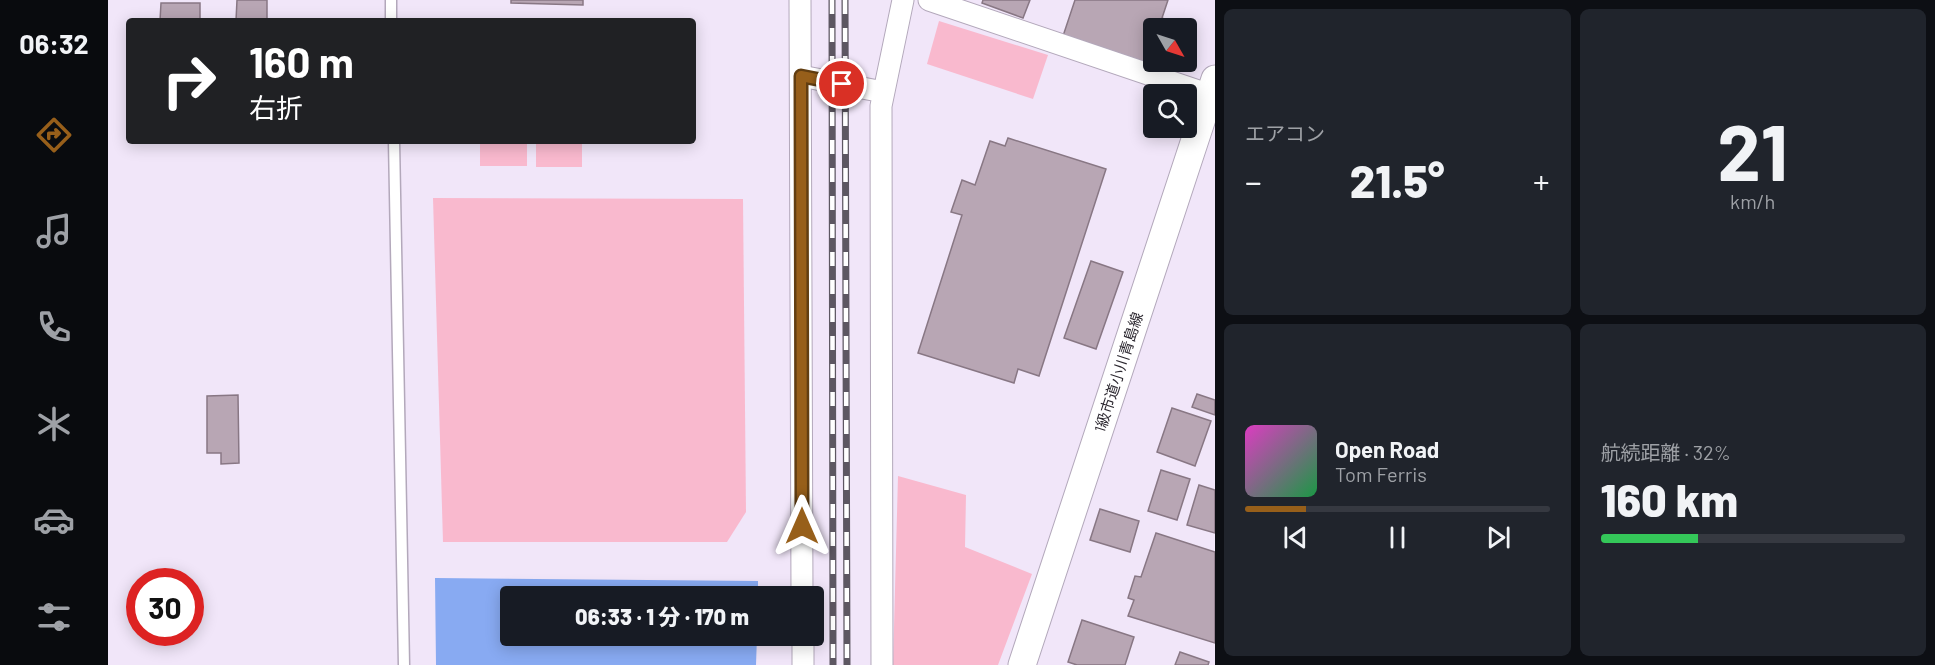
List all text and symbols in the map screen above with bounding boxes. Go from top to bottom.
north arrow [1143,18,1197,72]
map controls [1143,18,1197,138]
text: 06:32 [19,27,89,59]
text: 160 m [249,36,354,86]
icon: right [150,42,228,120]
pin [816,58,867,109]
icon: arrive [825,67,858,100]
button: search [1143,84,1197,138]
text: 右折 [249,91,303,123]
text: 21 [1717,103,1788,197]
icon: directions [33,114,75,156]
text: エアコン [1245,121,1325,145]
text: 21.5° [1350,153,1445,207]
text: − [1245,161,1262,201]
text: + [1533,161,1550,201]
text: km/h [1730,189,1775,213]
icon: music [33,210,75,252]
icon: phone [33,306,75,348]
street label: 1級市道小川青島線 [1090,310,1146,434]
icon: climate [33,403,75,445]
text: Open Road [1335,436,1439,462]
text: 航続距離 · 32% [1601,440,1731,464]
text: Tom Ferris [1335,462,1427,486]
text: 160 km [1601,472,1738,526]
position arrow [770,494,834,558]
icon: car [33,499,75,541]
icon: previous [1279,521,1312,554]
icon: pause [1381,521,1414,554]
icon: next [1482,521,1515,554]
speed limit sign: 30 [126,568,204,646]
icon: filters [33,596,75,638]
text: 06:33 · 1 分 · 170 m [575,603,749,629]

